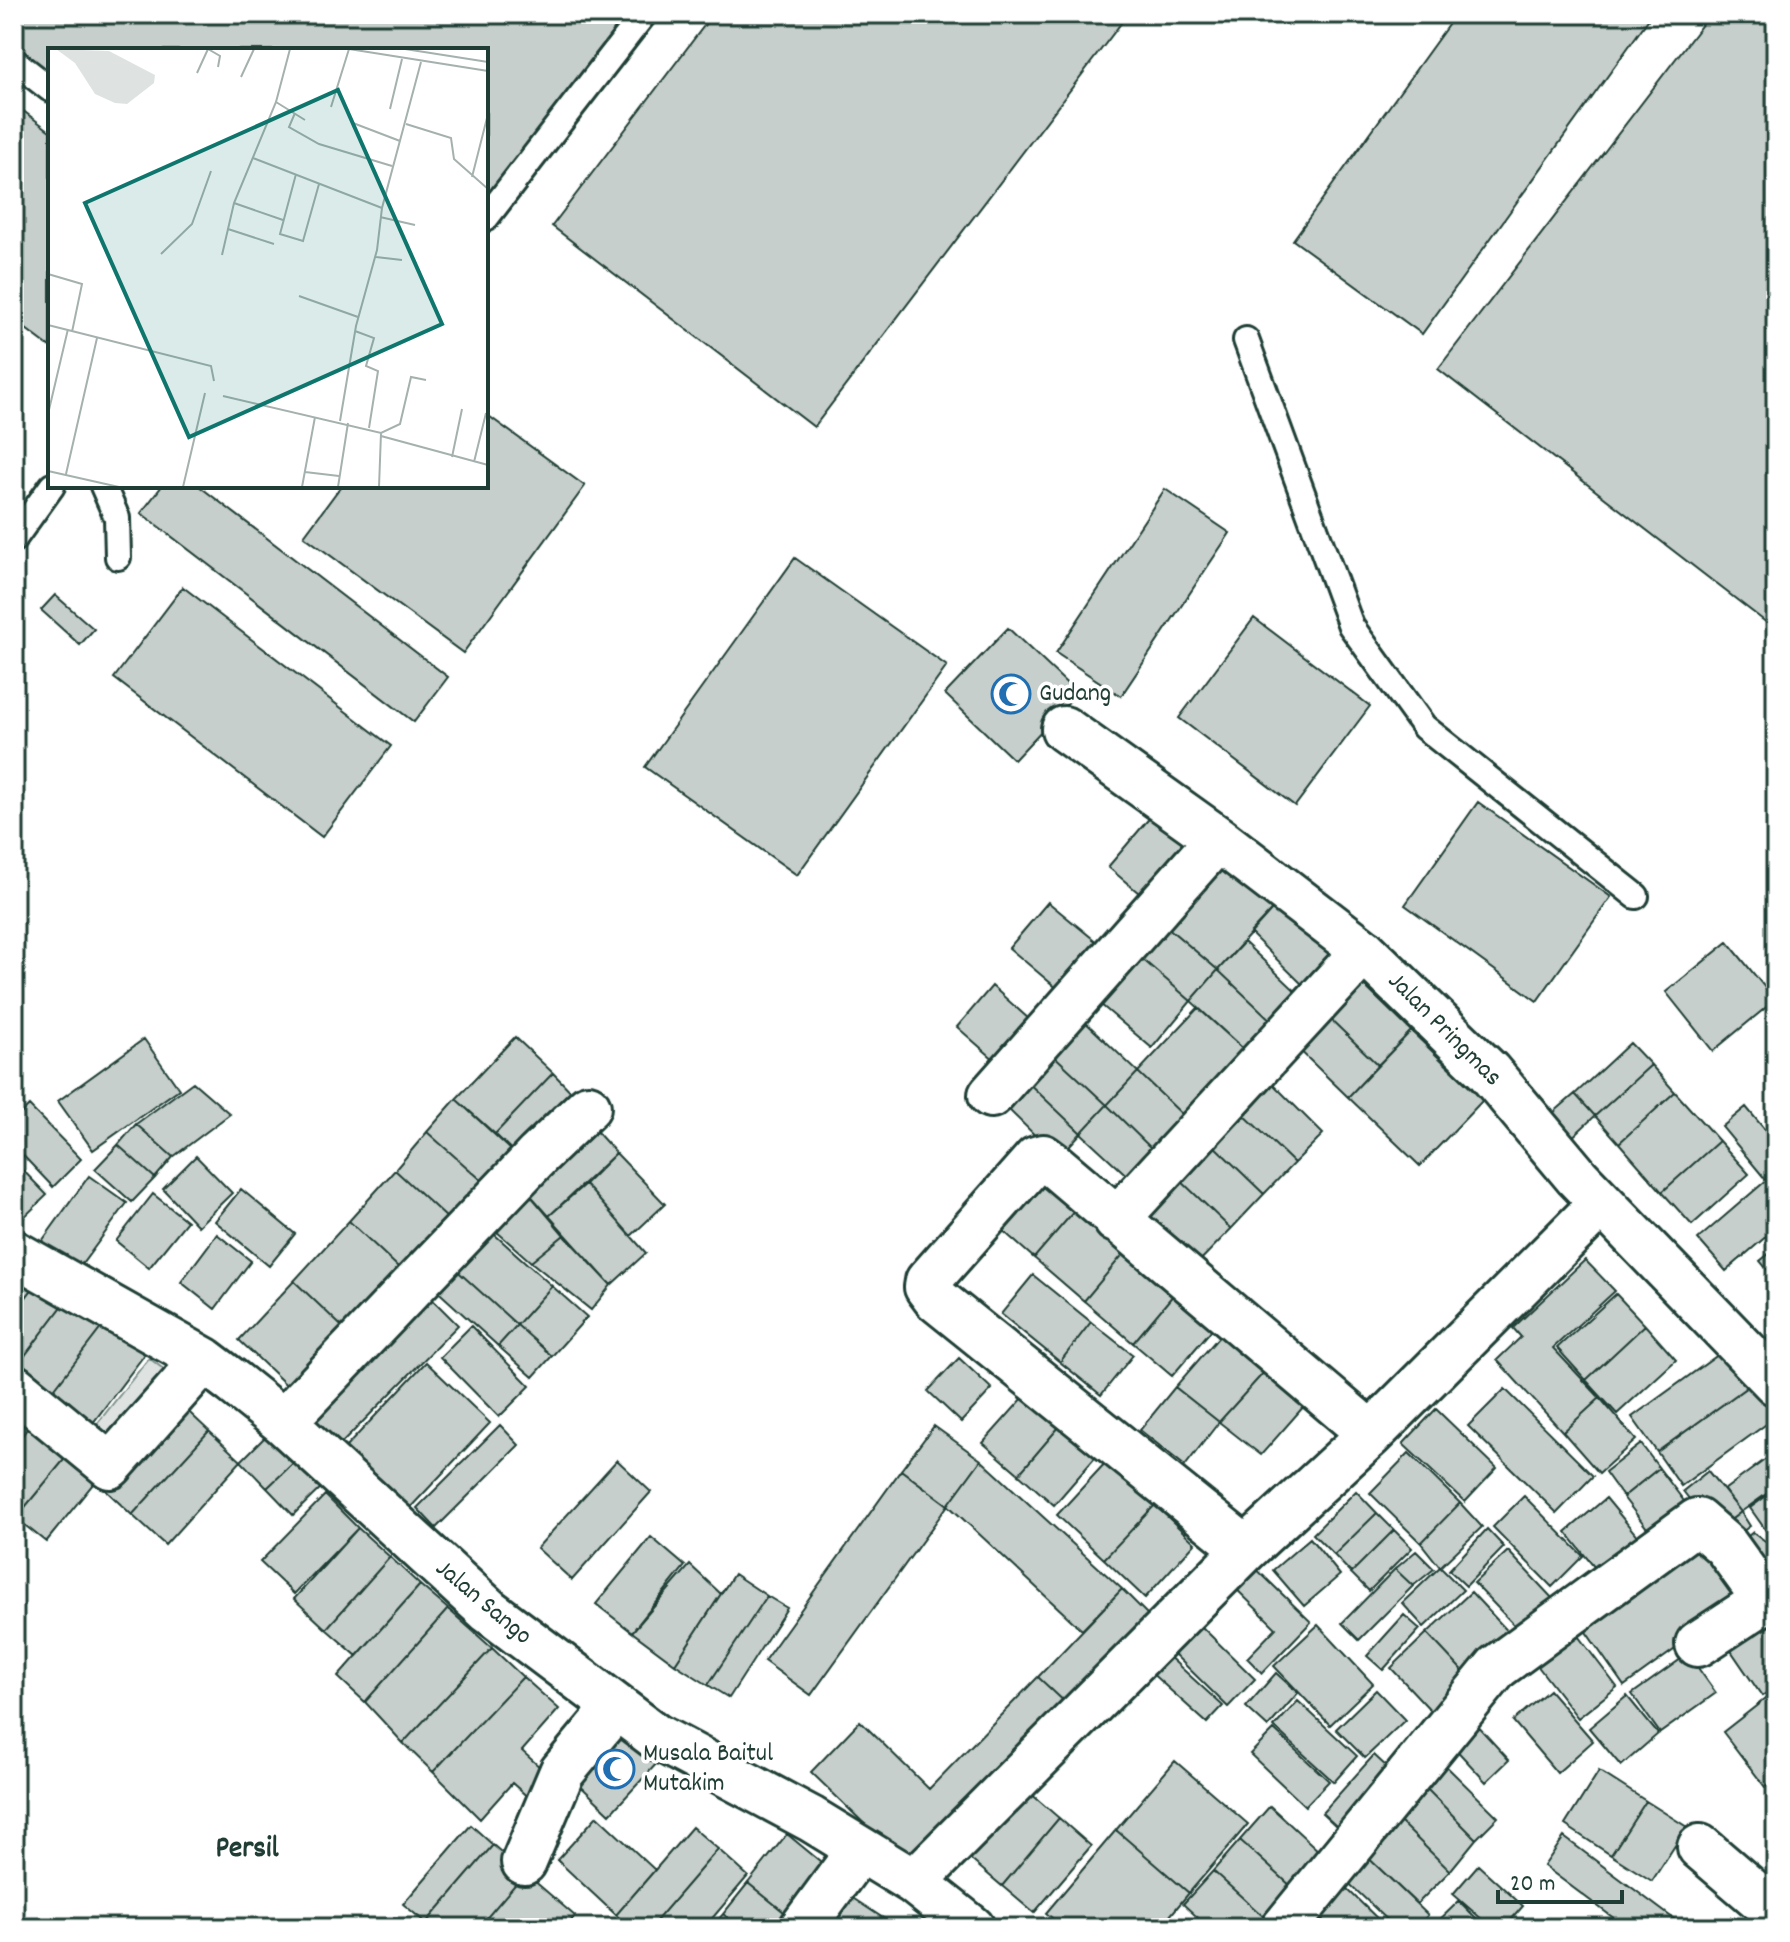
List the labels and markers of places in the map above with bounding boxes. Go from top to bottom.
mosque icon: Gudang [990,673,1032,715]
place label: Gudang [1039,676,1111,713]
place label: Musala Baitul Mutakim [643,1736,773,1803]
mosque icon: Musala Baitul Mutakim [594,1748,636,1790]

